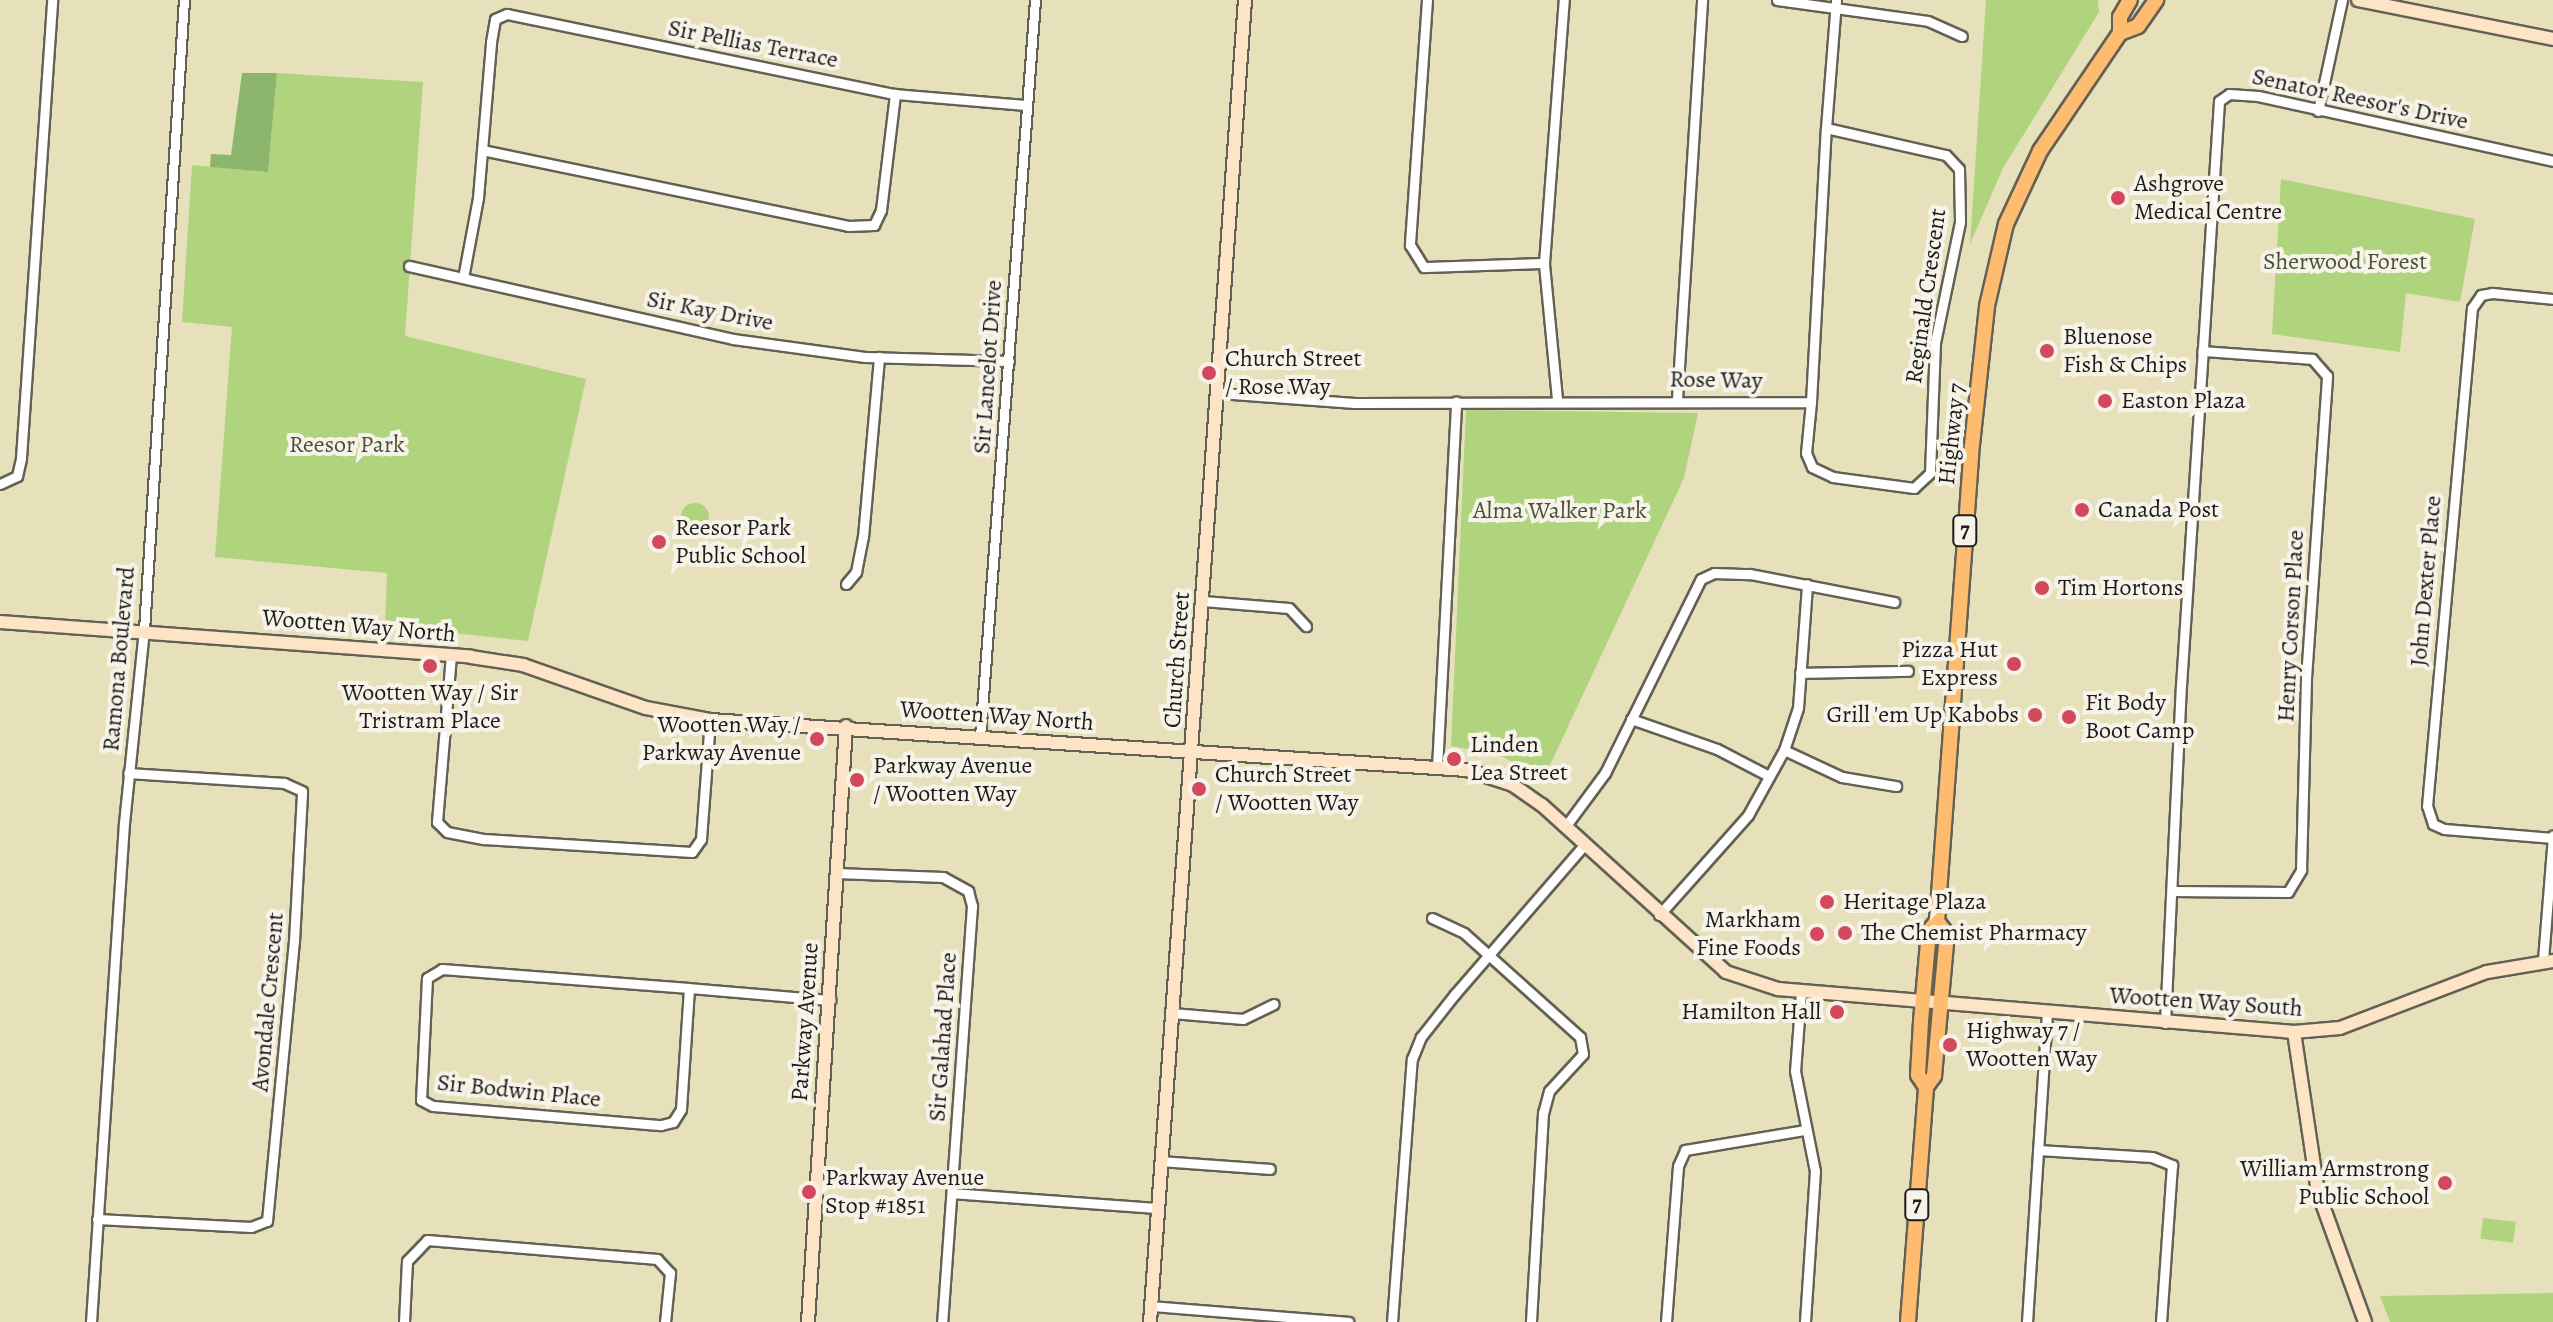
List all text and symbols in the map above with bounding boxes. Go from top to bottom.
street label: Sir Pellias Terrace [666,13,840,75]
street label: Senator Reesor's Drive [2249,62,2471,136]
place label: Ashgrove Medical Centre [2134,170,2282,226]
marker: Ashgrove Medical Centre [2109,189,2127,207]
street label: Reginald Crescent [1899,207,1953,385]
park label: Sherwood Forest [2263,248,2427,276]
street label: Sir Lancelot Drive [968,279,1008,455]
street label: Sir Kay Drive [644,285,776,337]
place label: Bluenose Fish & Chips [2063,323,2187,379]
marker: Bluenose Fish & Chips [2038,342,2056,360]
place label: Church Street / Rose Way [1225,345,1362,401]
marker: Church Street / Rose Way [1200,364,1218,382]
street label: Rose Way [1669,365,1763,395]
street label: Highway 7 [1932,382,1972,486]
place label: Easton Plaza [2121,387,2246,415]
marker: Easton Plaza [2096,392,2114,410]
park label: Reesor Park [289,431,405,459]
street label: John Dexter Place [2404,494,2448,668]
place label: Canada Post [2098,496,2219,524]
park label: Alma Walker Park [1473,497,1647,525]
marker: Canada Post [2073,501,2091,519]
road number: 7 [1951,513,1979,549]
place label: Reesor Park Public School [675,514,806,570]
street label: Henry Corson Place [2272,529,2310,723]
marker: Reesor Park Public School [650,533,668,551]
street label: Ramona Boulevard [97,565,141,753]
place label: Tim Hortons [2058,574,2183,602]
marker: Tim Hortons [2033,579,2051,597]
street label: Church Street [1158,591,1196,729]
street label: Wootten Way North [261,603,457,649]
place label: Pizza Hut Express [1901,636,1998,692]
marker: Pizza Hut Express [2005,655,2023,673]
marker: Wootten Way / Sir Tristram Place [421,657,439,675]
place label: Wootten Way / Sir Tristram Place [342,679,518,735]
place label: Fit Body Boot Camp [2085,689,2195,745]
street label: Wootten Way North [899,695,1095,737]
place label: Grill 'em Up Kabobs [1826,701,2019,729]
marker: Grill 'em Up Kabobs [2026,706,2044,724]
marker: Fit Body Boot Camp [2060,708,2078,726]
place label: Wootten Way / Parkway Avenue [642,711,801,767]
marker: Wootten Way / Parkway Avenue [808,730,826,748]
place label: Linden Lea Street [1470,731,1568,787]
marker: Linden Lea Street [1445,750,1463,768]
place label: Parkway Avenue / Wootten Way [873,752,1032,808]
place label: Church Street / Wootten Way [1215,761,1358,817]
marker: Parkway Avenue / Wootten Way [848,771,866,789]
marker: Church Street / Wootten Way [1190,780,1208,798]
place label: Heritage Plaza [1843,888,1986,916]
marker: Heritage Plaza [1818,893,1836,911]
place label: Markham Fine Foods [1696,906,1801,962]
street label: Avondale Crescent [246,911,290,1093]
place label: The Chemist Pharmacy [1861,919,2086,947]
marker: The Chemist Pharmacy [1836,924,1854,942]
marker: Markham Fine Foods [1808,925,1826,943]
street label: Parkway Avenue [785,942,825,1102]
street label: Sir Galahad Place [923,951,963,1123]
street label: Wootten Way South [2108,981,2304,1023]
place label: Hamilton Hall [1681,998,1821,1026]
marker: Hamilton Hall [1828,1003,1846,1021]
place label: Highway 7 / Wootten Way [1966,1017,2097,1073]
marker: Highway 7 / Wootten Way [1941,1036,1959,1054]
street label: Sir Bodwin Place [436,1068,602,1114]
place label: William Armstrong Public School [2240,1155,2429,1211]
place label: Parkway Avenue Stop #1851 [825,1164,984,1220]
marker: William Armstrong Public School [2436,1174,2454,1192]
marker: Parkway Avenue Stop #1851 [800,1183,818,1201]
road number: 7 [1903,1187,1931,1223]

